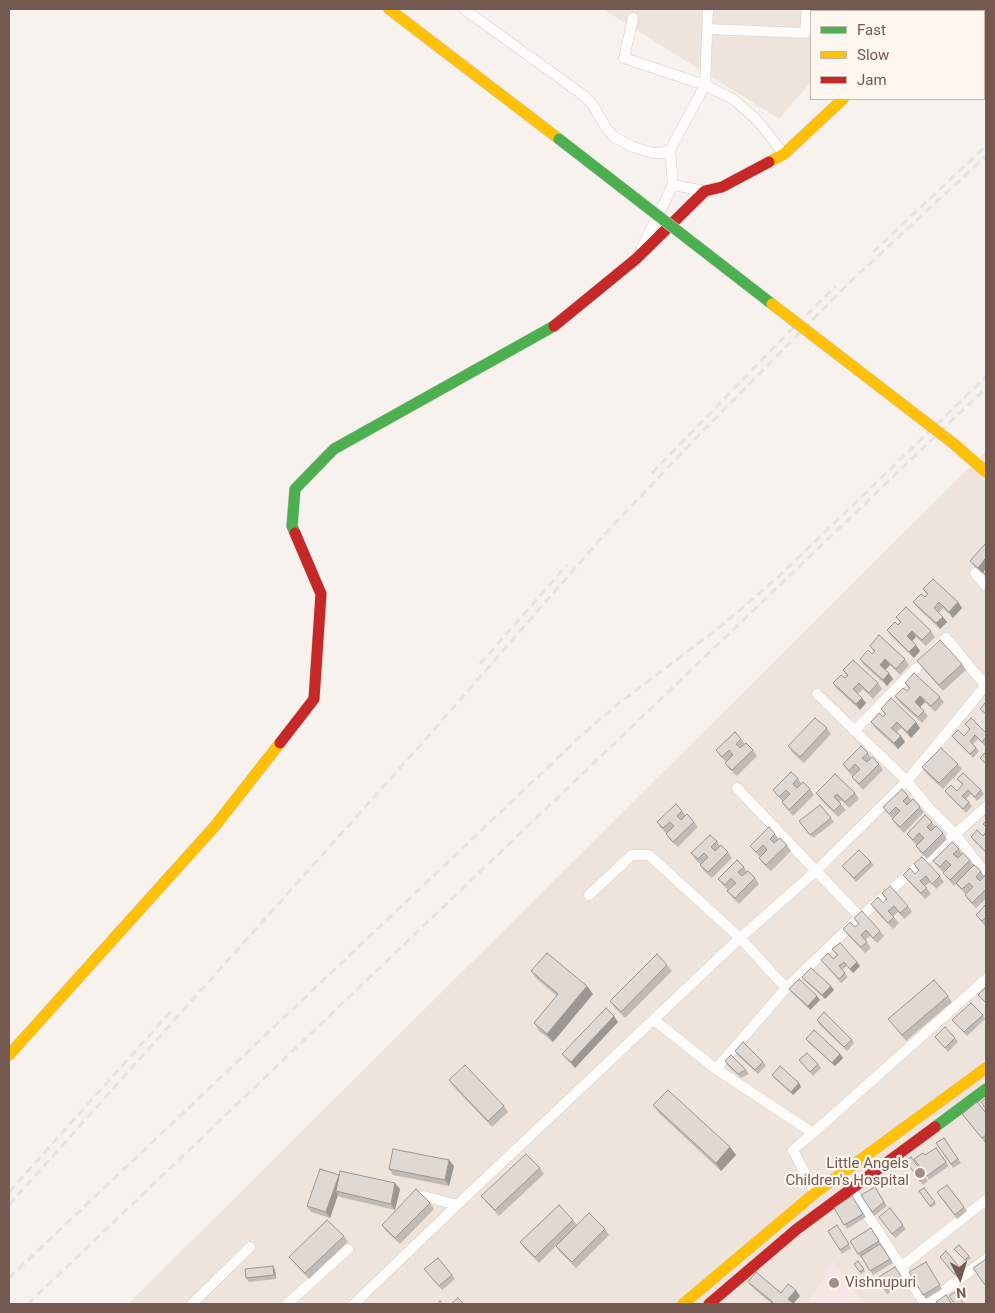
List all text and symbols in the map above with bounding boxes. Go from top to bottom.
legend [810,10,985,100]
text: Fast [857,21,886,39]
text: Slow [857,46,889,64]
text: Jam [857,71,887,89]
place label: Little Angels Children's Hospital [786,1155,909,1190]
marker: Little Angels Children's Hospital [913,1166,927,1180]
north arrow [935,1253,985,1303]
place label: Vishnupuri [845,1274,916,1292]
marker: Vishnupuri [827,1276,841,1290]
text: N [956,1285,967,1301]

